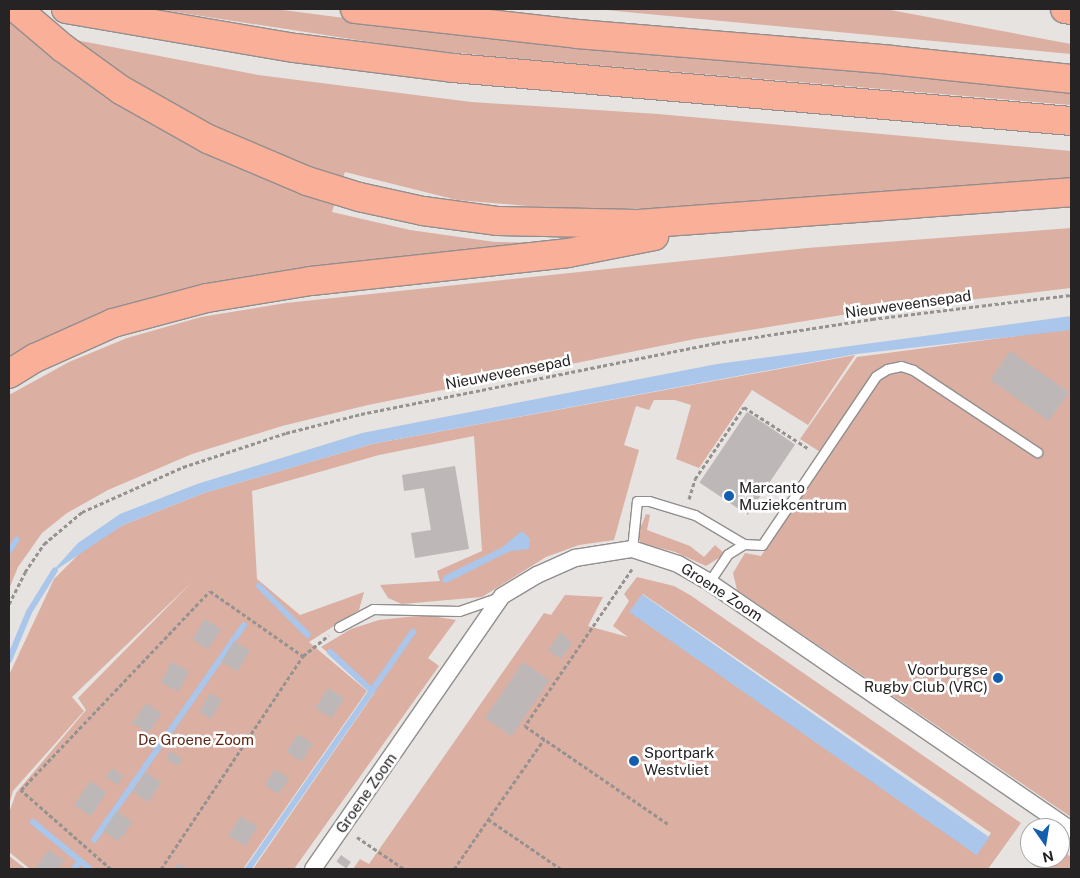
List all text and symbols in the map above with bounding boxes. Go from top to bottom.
street label: Nieuweveensepad [844,286,972,322]
street label: Nieuweveensepad [444,351,572,393]
place label: Marcanto Muziekcentrum [739,478,847,513]
marker: Marcanto Muziekcentrum [723,490,735,502]
street label: Groene Zoom [678,559,766,625]
place label: Voorburgse Rugby Club (VRC) [864,660,988,695]
marker: Voorburgse Rugby Club (VRC) [992,672,1004,684]
park label: De Groene Zoom [138,731,254,749]
place label: Sportpark Westvliet [644,743,714,778]
street label: Groene Zoom [332,749,400,837]
marker: Sportpark Westvliet [628,755,640,767]
north arrow [1020,818,1070,868]
text: N [1041,848,1055,866]

